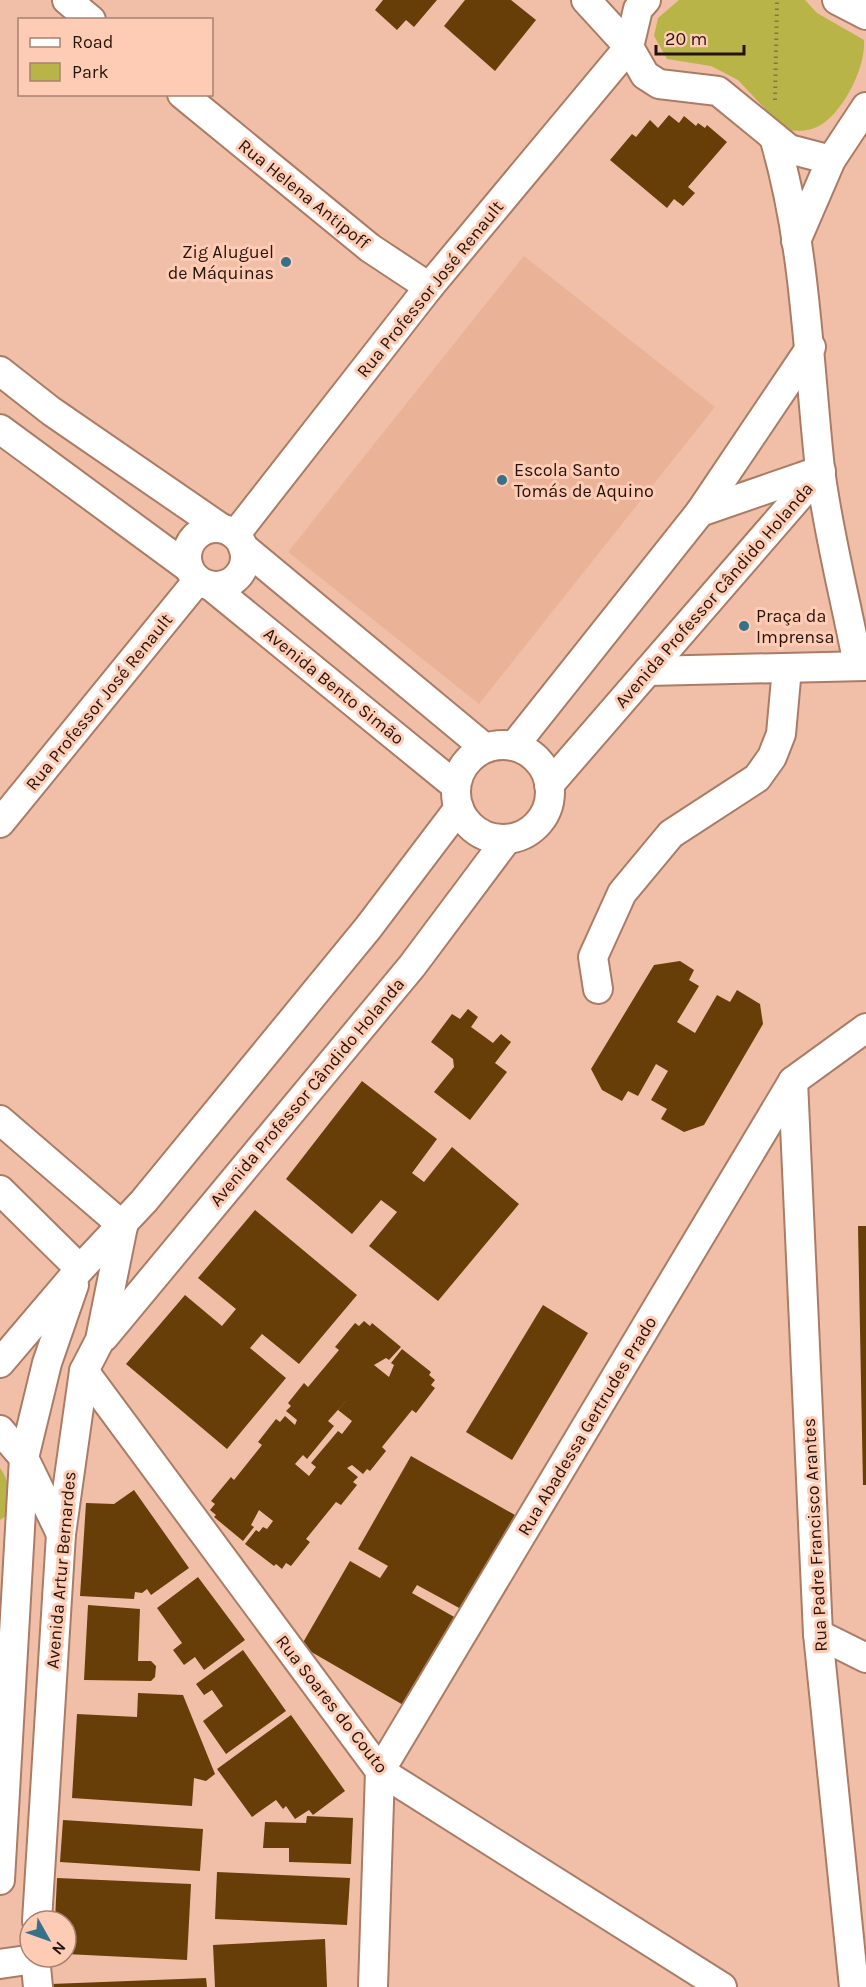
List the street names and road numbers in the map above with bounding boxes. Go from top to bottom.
street label: Rua Helena Antipoff [234,134,375,254]
street label: Rua Professor José Renault [352,196,508,382]
street label: Avenida Professor Cândido Holanda [610,478,818,712]
street label: Rua Professor José Renault [21,609,177,795]
street label: Avenida Bento Simão [259,623,409,749]
street label: Avenida Professor Cândido Holanda [205,973,409,1211]
street label: Rua Abadessa Gertrudes Prado [513,1312,661,1540]
street label: Rua Padre Francisco Arantes [798,1418,832,1652]
street label: Avenida Artur Bernardes [41,1470,81,1670]
street label: Rua Soares do Couto [271,1630,393,1778]

